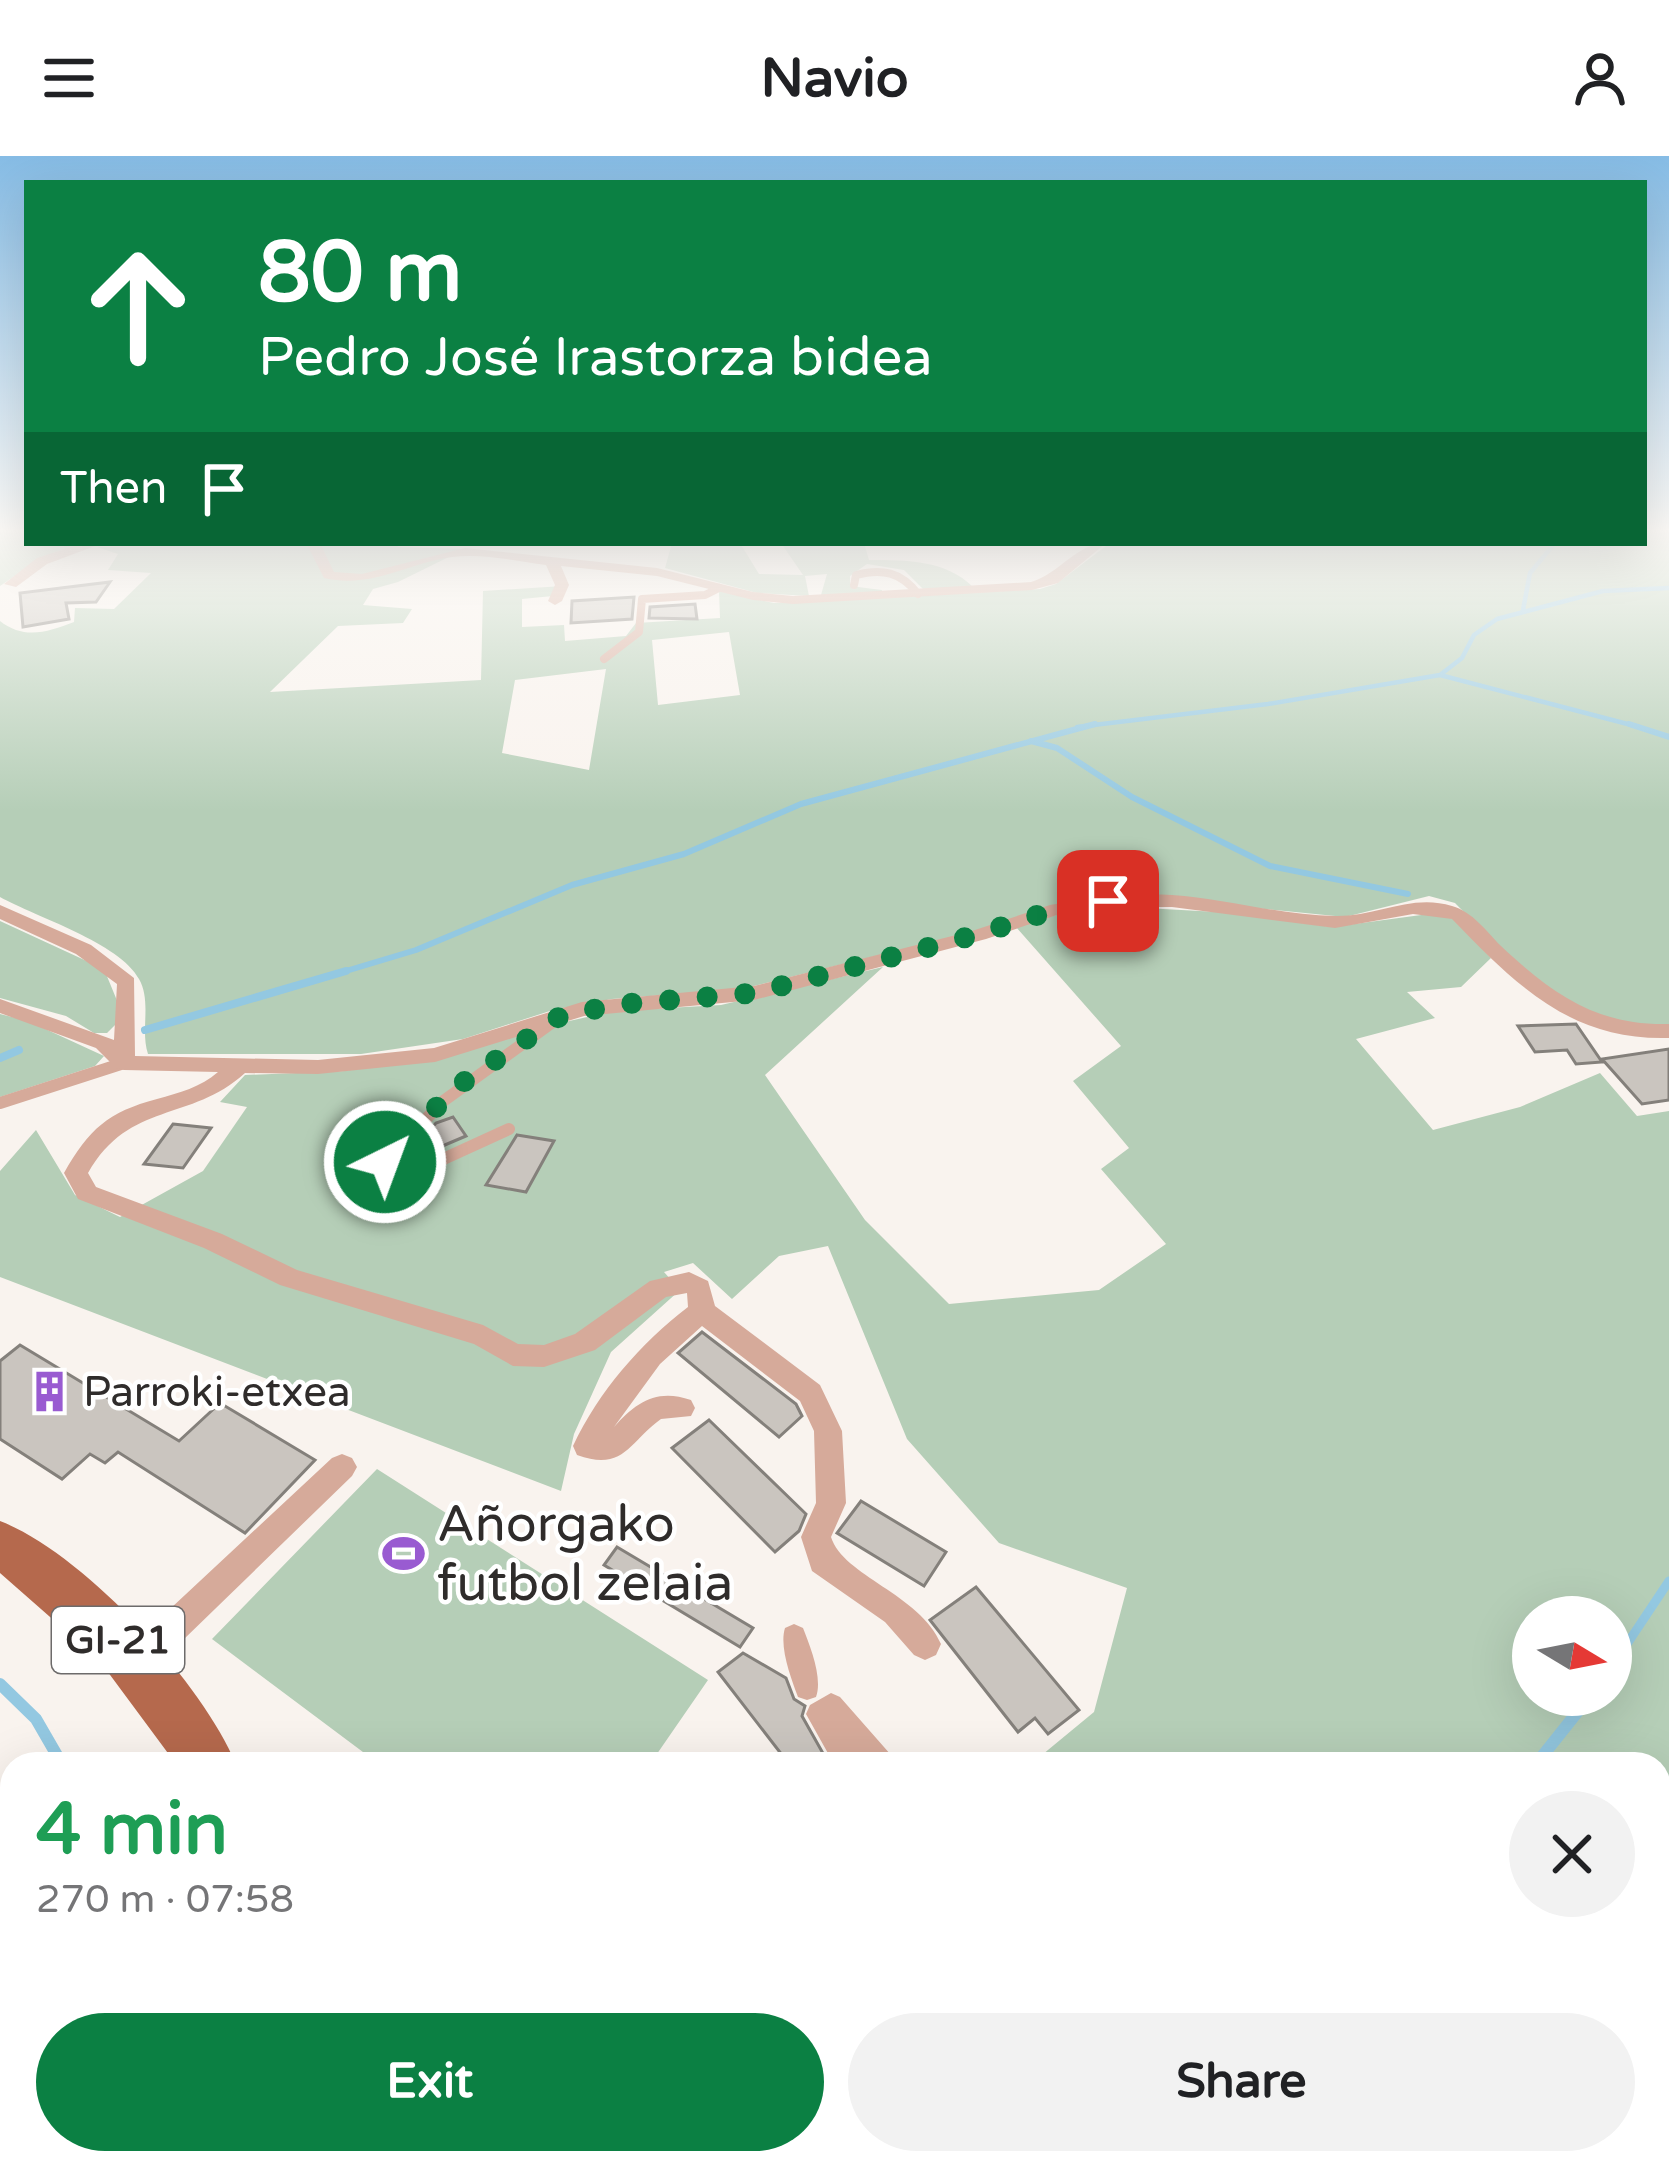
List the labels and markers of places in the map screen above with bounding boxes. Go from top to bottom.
pin [1057,850,1159,952]
place label: Parroki-etxea [83,1367,351,1418]
building icon: Parroki-etxea [26,1369,72,1415]
place label: Añorgako futbol zelaia [437,1494,733,1615]
sports icon: Añorgako futbol zelaia [380,1531,426,1577]

